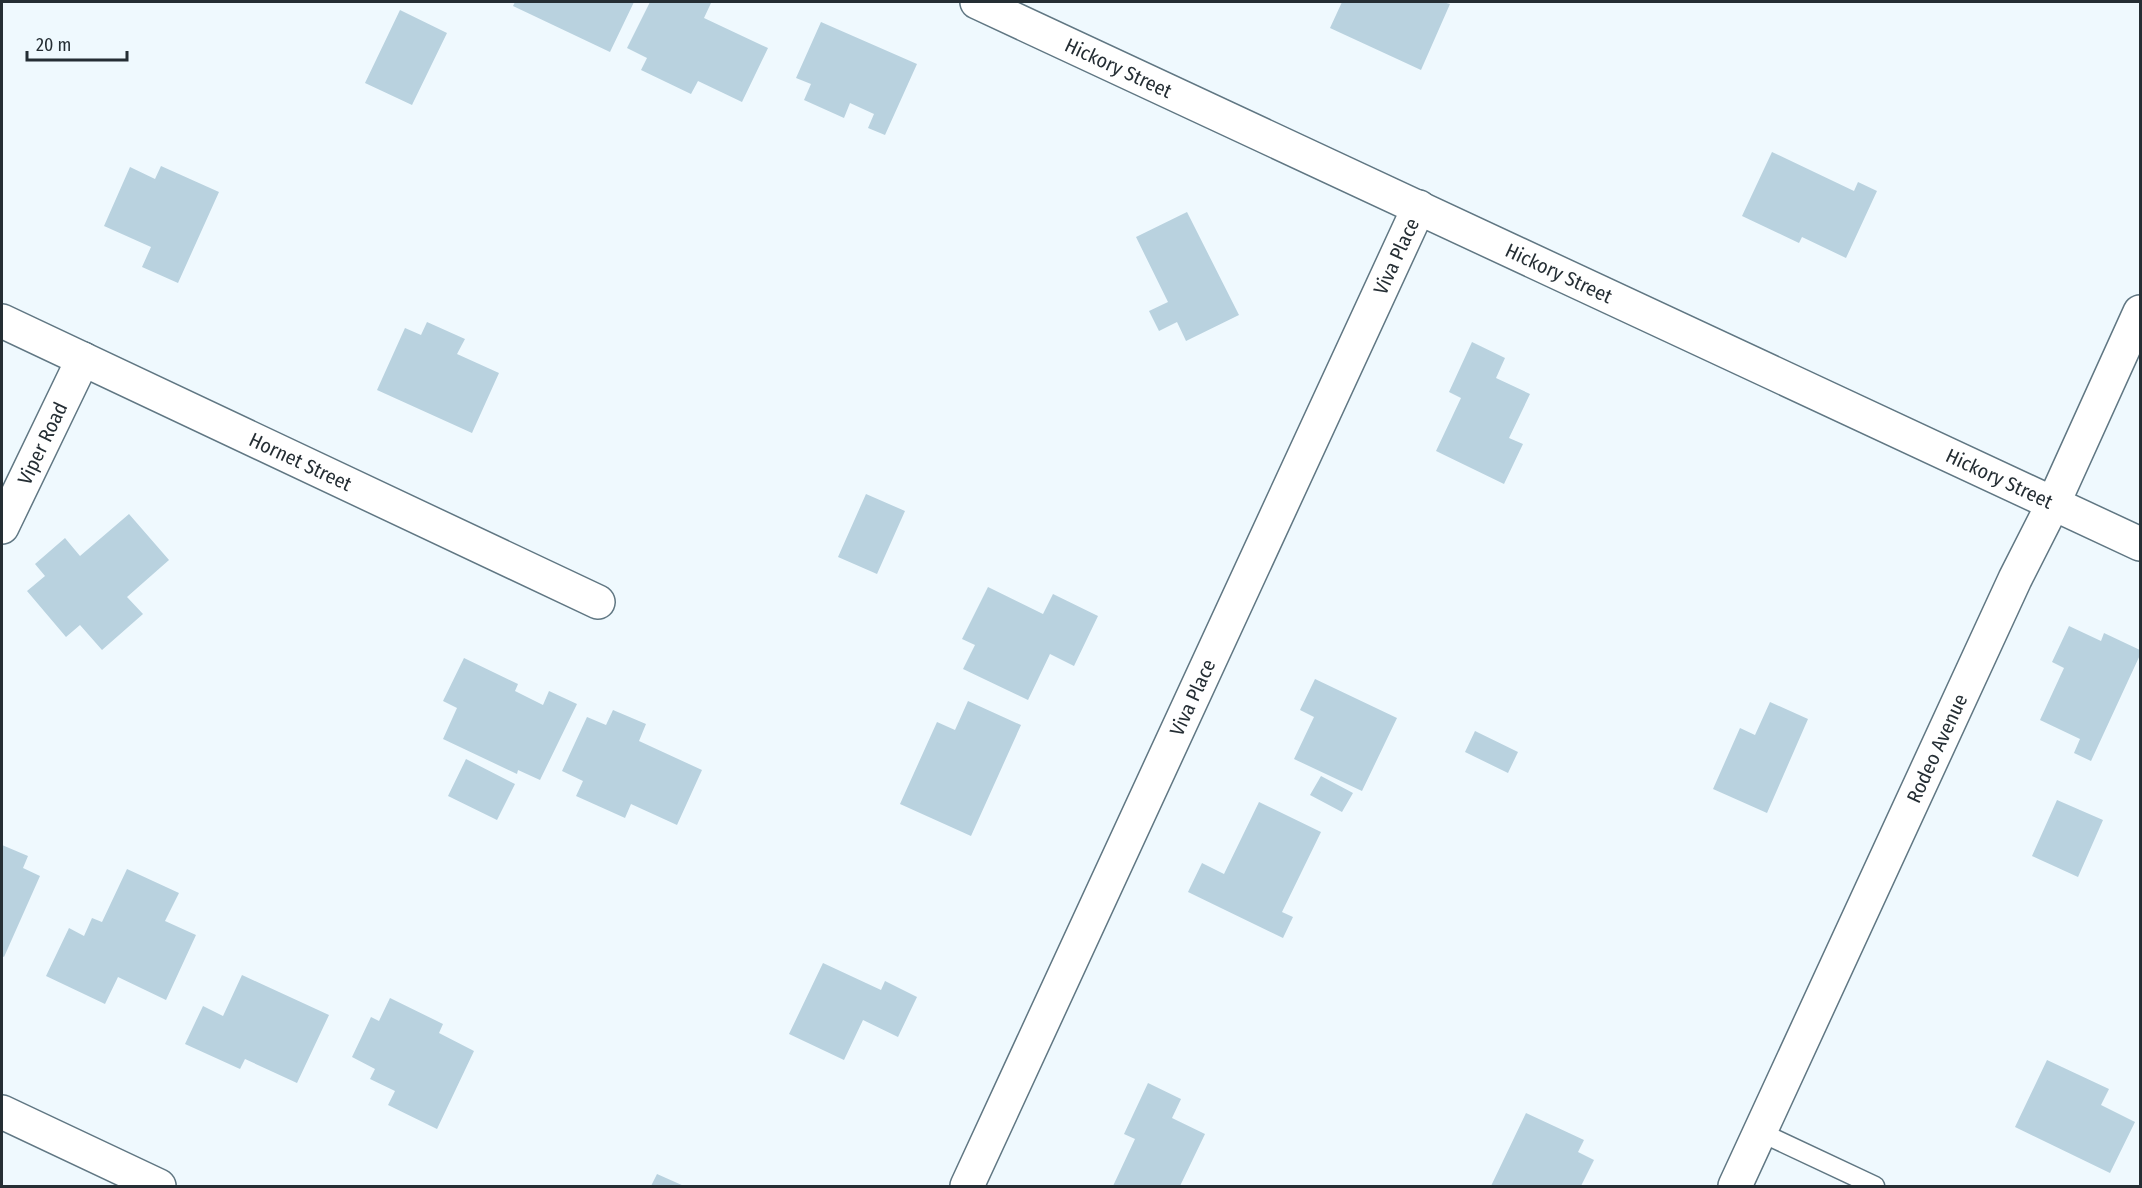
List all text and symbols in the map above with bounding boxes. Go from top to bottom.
scale bar [27,24,128,62]
street label: Hickory Street [1061,33,1176,103]
text: 20 m [36,34,71,56]
street label: Viva Place [1368,214,1424,298]
street label: Hickory Street [1502,238,1617,309]
street label: Viper Road [12,398,73,489]
street label: Hornet Street [245,427,356,496]
street label: Hickory Street [1942,443,2057,514]
street label: Viva Place [1164,655,1221,740]
street label: Rodeo Avenue [1901,690,1972,807]

